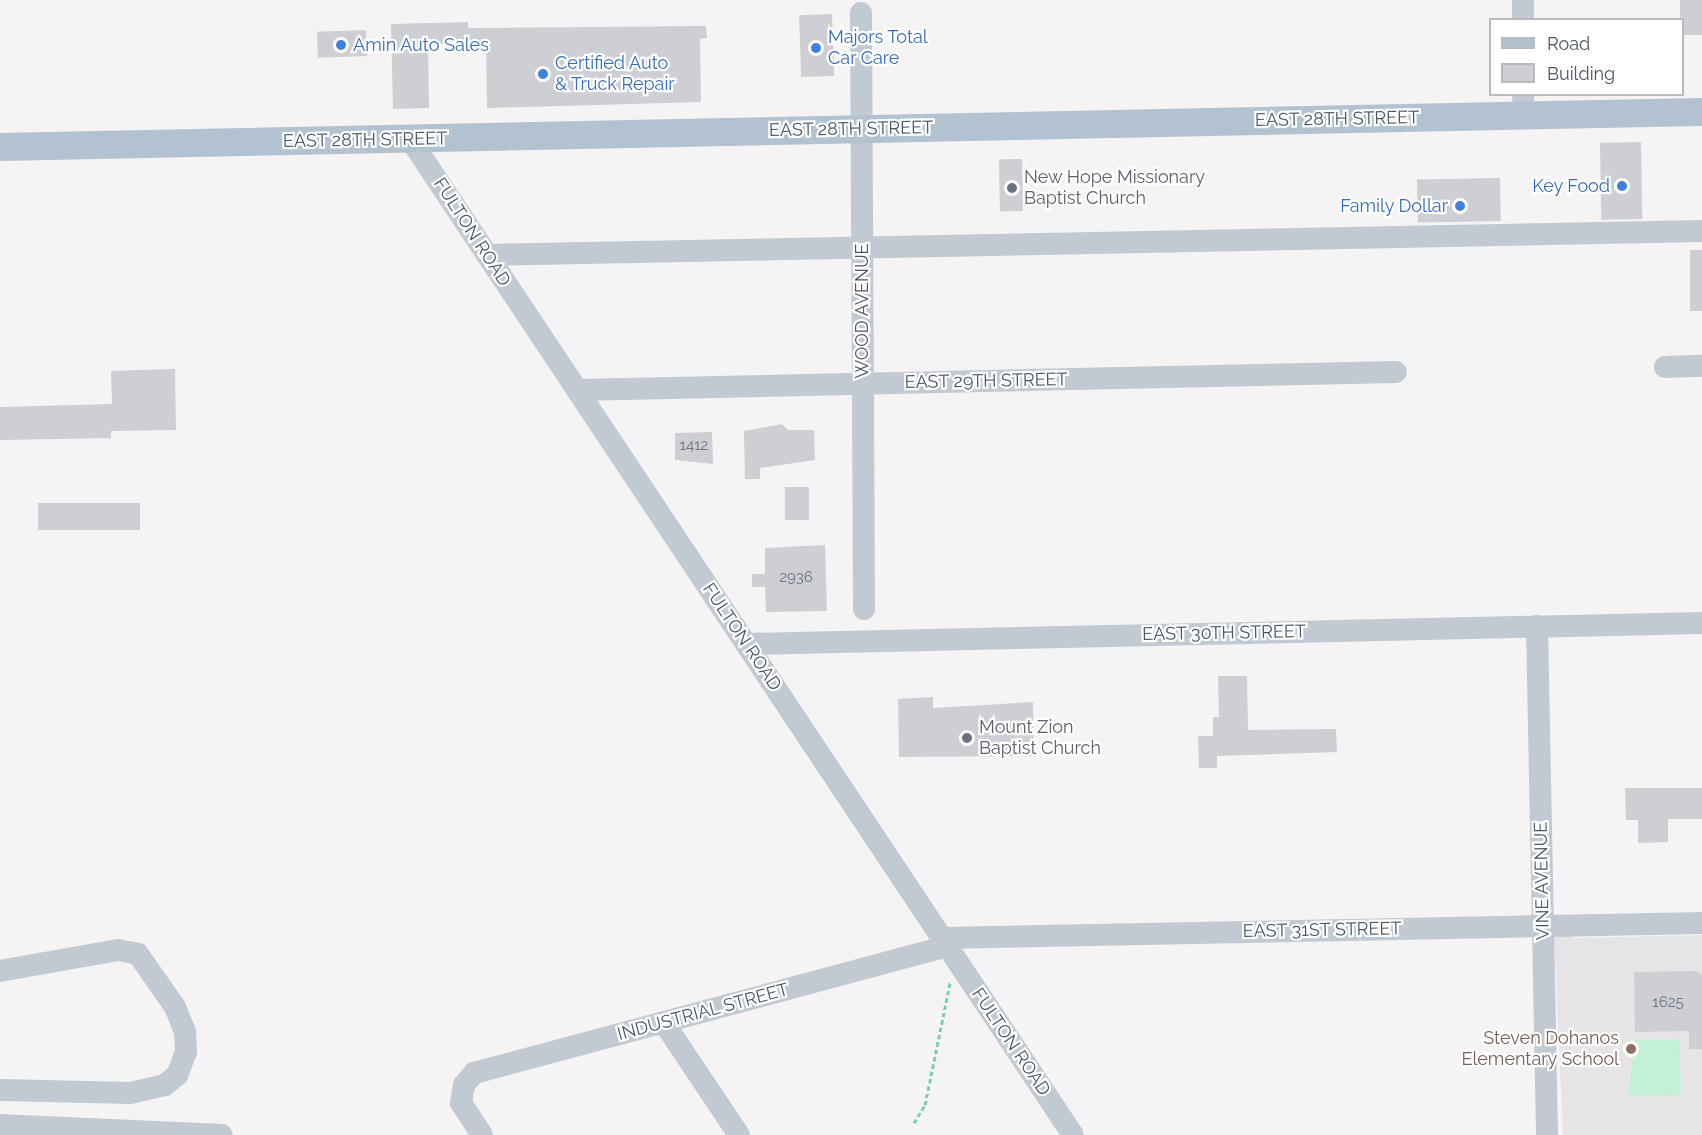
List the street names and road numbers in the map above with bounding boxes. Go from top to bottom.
street label: EAST 28TH STREET [1254,107,1420,131]
street label: EAST 28TH STREET [768,117,934,141]
street label: EAST 28TH STREET [282,128,448,152]
street label: FULTON ROAD [429,174,515,290]
street label: WOOD AVENUE [851,243,873,379]
street label: EAST 29TH STREET [904,369,1068,393]
street label: FULTON ROAD [698,579,786,695]
street label: EAST 30TH STREET [1142,621,1306,645]
street label: VINE AVENUE [1530,821,1554,941]
street label: EAST 31ST STREET [1242,918,1402,942]
street label: INDUSTRIAL STREET [615,979,791,1045]
street label: FULTON ROAD [967,984,1055,1100]

